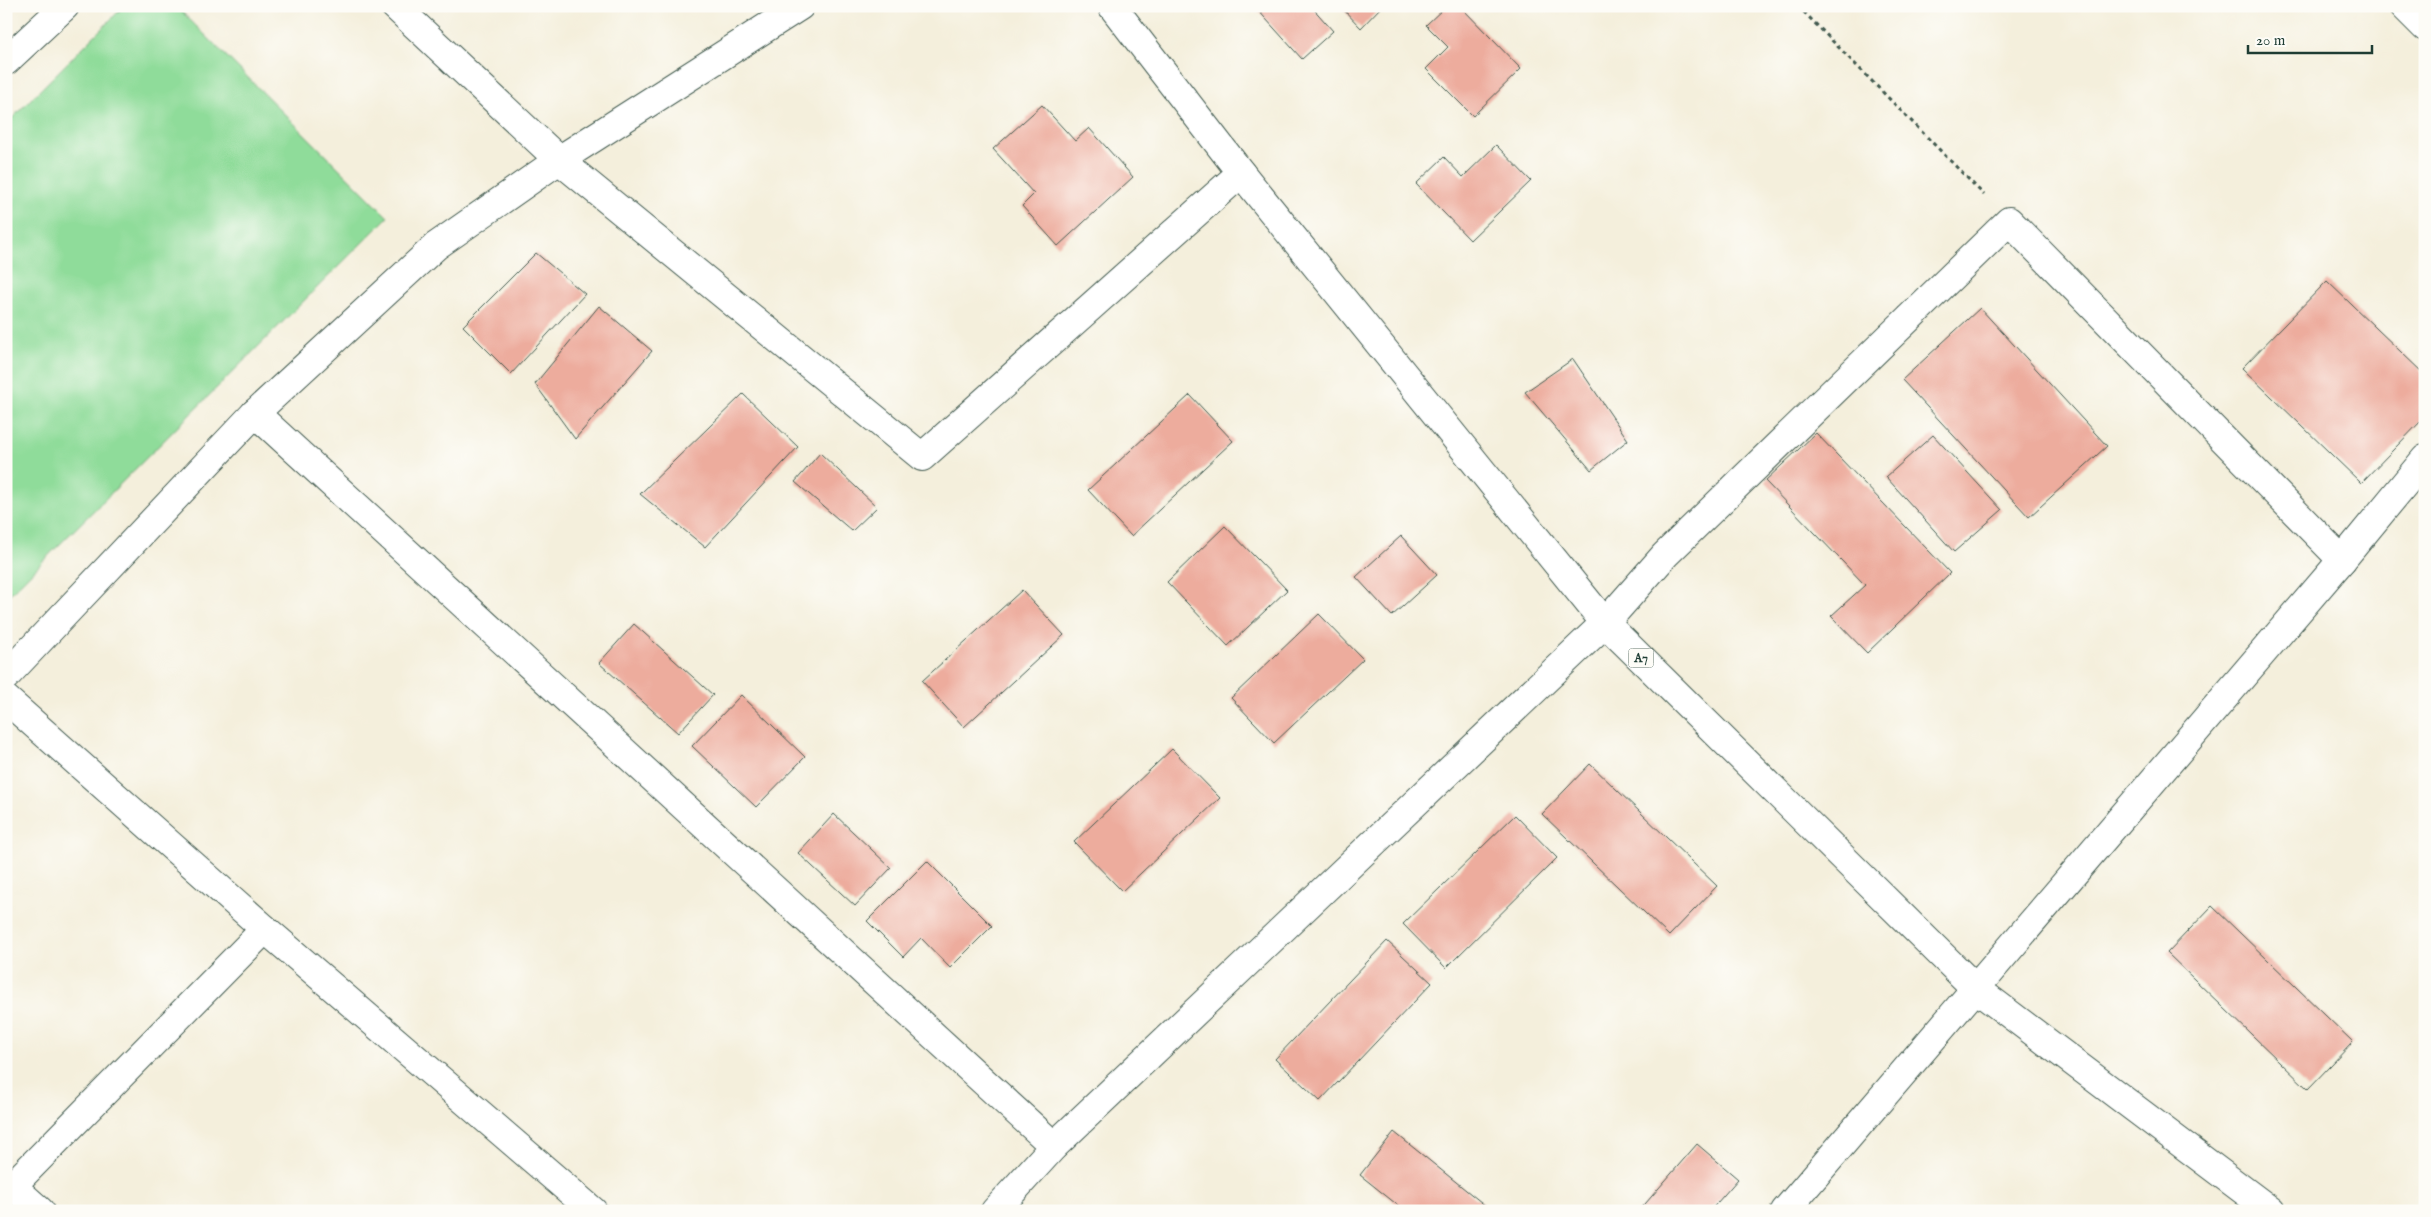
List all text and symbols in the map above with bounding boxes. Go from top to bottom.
scale bar [2248,22,2372,54]
text: 20 m [2256,31,2286,50]
road number: A7 [1628,648,1654,668]

